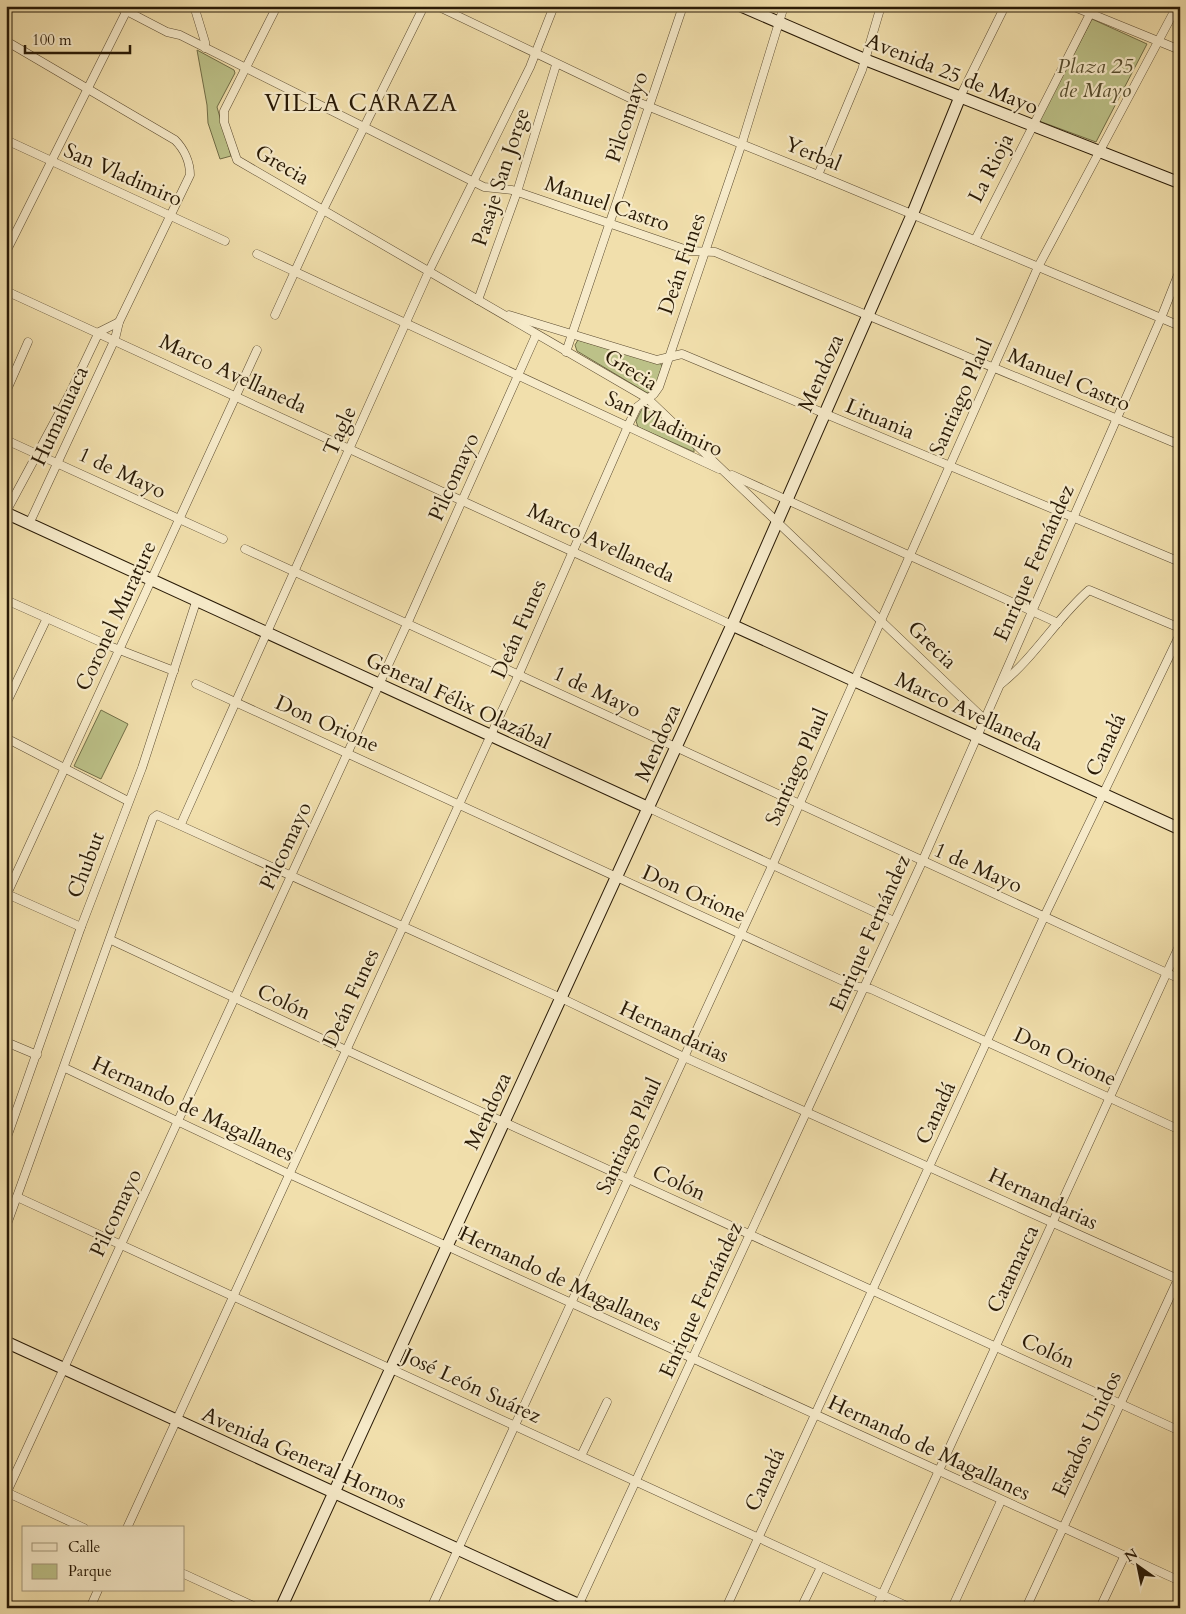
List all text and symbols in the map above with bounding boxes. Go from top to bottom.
scale bar [25,22,130,54]
street label: Avenida 25 de Mayo [861,26,1043,122]
text: 100 m [32,30,72,50]
park label: Plaza 25 de Mayo [1057,52,1134,105]
street label: Pilcomayo [599,68,655,166]
district label: VILLA CARAZA [264,87,458,120]
street label: Pasaje San Jorge [465,104,537,250]
street label: La Rioja [961,128,1021,208]
street label: Yerbal [780,130,846,178]
street label: San Vladimiro [59,136,187,214]
street label: Grecia [249,138,315,192]
street label: Manuel Castro [541,169,673,239]
street label: Deán Funes [651,210,713,318]
street label: Marco Avellaneda [155,327,311,421]
street label: Mendoza [791,330,851,416]
street label: Santiago Plaul [922,334,1000,460]
street label: Manuel Castro [1003,341,1135,419]
street label: Grecia [599,342,663,398]
street label: Humahuaca [24,362,96,470]
street label: San Vladimiro [600,384,728,464]
street label: Lituania [841,391,919,447]
street label: Tagle [316,402,364,460]
street label: Pilcomayo [422,428,486,526]
street label: 1 de Mayo [73,440,171,506]
street label: Enrique Fernández [986,480,1082,646]
street label: Marco Avellaneda [523,496,679,590]
street label: Coronel Murature [69,536,163,696]
street label: Deán Funes [484,575,554,683]
street label: Grecia [901,614,963,676]
street label: General Félix Olazábal [361,645,555,757]
street label: 1 de Mayo [548,659,646,725]
street label: Marco Avellaneda [891,665,1047,759]
street label: Don Orione [271,688,383,760]
street label: Mendoza [628,700,688,786]
street label: Santiago Plaul [758,704,836,830]
street label: Canadá [1079,709,1133,781]
street label: Pilcomayo [253,797,319,895]
street label: Chubut [60,827,112,902]
street label: 1 de Mayo [929,836,1027,900]
street label: Enrique Fernández [822,850,918,1016]
street label: Don Orione [638,858,750,930]
street label: Deán Funes [316,944,386,1052]
street label: Colón [252,977,316,1027]
street label: Hernandarias [615,994,733,1070]
street label: Don Orione [1009,1021,1121,1093]
street label: Hernando de Magallanes [87,1049,299,1169]
street label: Mendoza [457,1068,519,1154]
street label: Santiago Plaul [589,1073,669,1199]
street label: Canadá [909,1077,963,1149]
street label: Colón [647,1158,711,1208]
street label: Hernandarias [984,1161,1102,1237]
street label: Pilcomayo [83,1164,149,1262]
street label: Enrique Fernández [652,1217,750,1383]
street label: Hernando de Magallanes [454,1219,666,1339]
street label: Catamarca [980,1220,1046,1318]
street label: Colón [1017,1326,1080,1376]
street label: José León Suárez [395,1340,546,1431]
street label: Estados Unidos [1045,1366,1129,1502]
street label: Hernando de Magallanes [823,1388,1035,1508]
street label: Avenida General Hornos [197,1400,411,1516]
street label: Canadá [738,1444,792,1516]
legend [22,1526,185,1592]
text: Calle [68,1537,101,1557]
north arrow [1114,1542,1164,1592]
text: N [1121,1544,1141,1567]
text: Parque [68,1561,112,1581]

